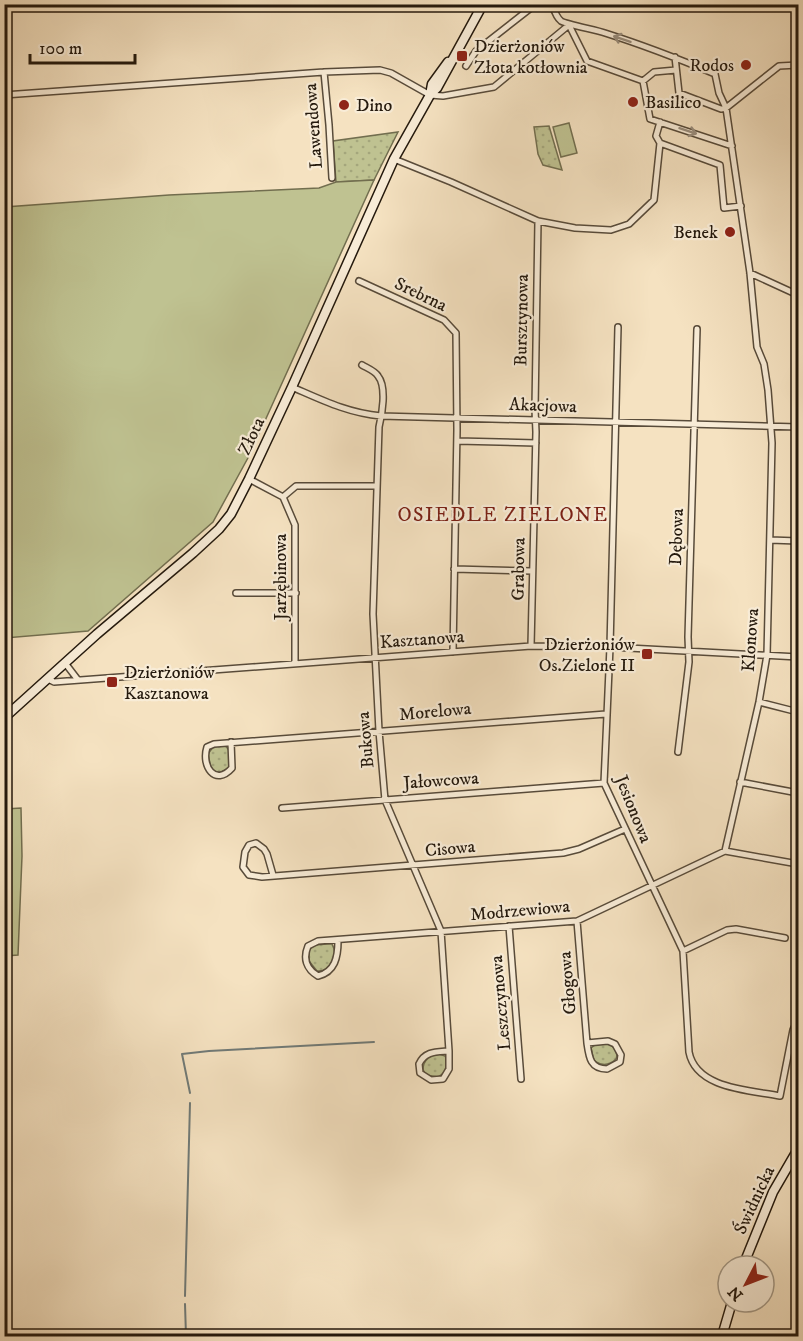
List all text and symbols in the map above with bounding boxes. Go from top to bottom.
scale bar [30,27,135,65]
one-way arrow [613,32,632,43]
place label: Dzierżoniów Złota kotłownia [474,36,588,79]
text: 100 m [39,38,82,60]
marker: Dzierżoniów Złota kotłownia [455,49,469,63]
place label: Rodos [690,55,734,77]
marker: Rodos [739,58,753,72]
street label: Lawendowa [300,82,328,169]
place label: Basilico [645,92,701,114]
place label: Dino [356,95,392,117]
marker: Basilico [626,95,640,109]
marker: Dino [337,98,351,112]
one-way arrow [678,127,697,138]
place label: Benek [673,222,718,244]
marker: Benek [723,225,737,239]
street label: Srebrna [391,273,451,317]
street label: Bursztynowa [510,273,534,366]
street label: Akacjowa [509,394,578,418]
street label: Złota [234,414,270,459]
district label: OSIEDLE ZIELONE [397,503,609,528]
street label: Dębowa [665,508,689,566]
street label: Jarzębinowa [270,533,292,622]
street label: Grabowa [507,537,531,601]
street label: Klonowa [738,607,764,673]
street label: Kasztanowa [379,626,465,654]
place label: Dzierżoniów Os.Zielone II [539,634,636,677]
marker: Dzierżoniów Os.Zielone II [640,647,654,661]
place label: Dzierżoniów Kasztanowa [124,662,215,705]
marker: Dzierżoniów Kasztanowa [105,675,119,689]
street label: Morelowa [398,698,472,726]
street label: Bukowa [353,710,379,769]
street label: Jałowcowa [401,767,480,795]
street label: Jesionowa [609,771,657,847]
street label: Cisowa [424,836,477,862]
street label: Modrzewiowa [469,896,571,926]
street label: Głogowa [554,950,582,1015]
street label: Leszczynowa [486,954,516,1051]
street label: Świdnicka [729,1162,780,1238]
north arrow [716,1254,776,1314]
text: N [724,1282,747,1305]

